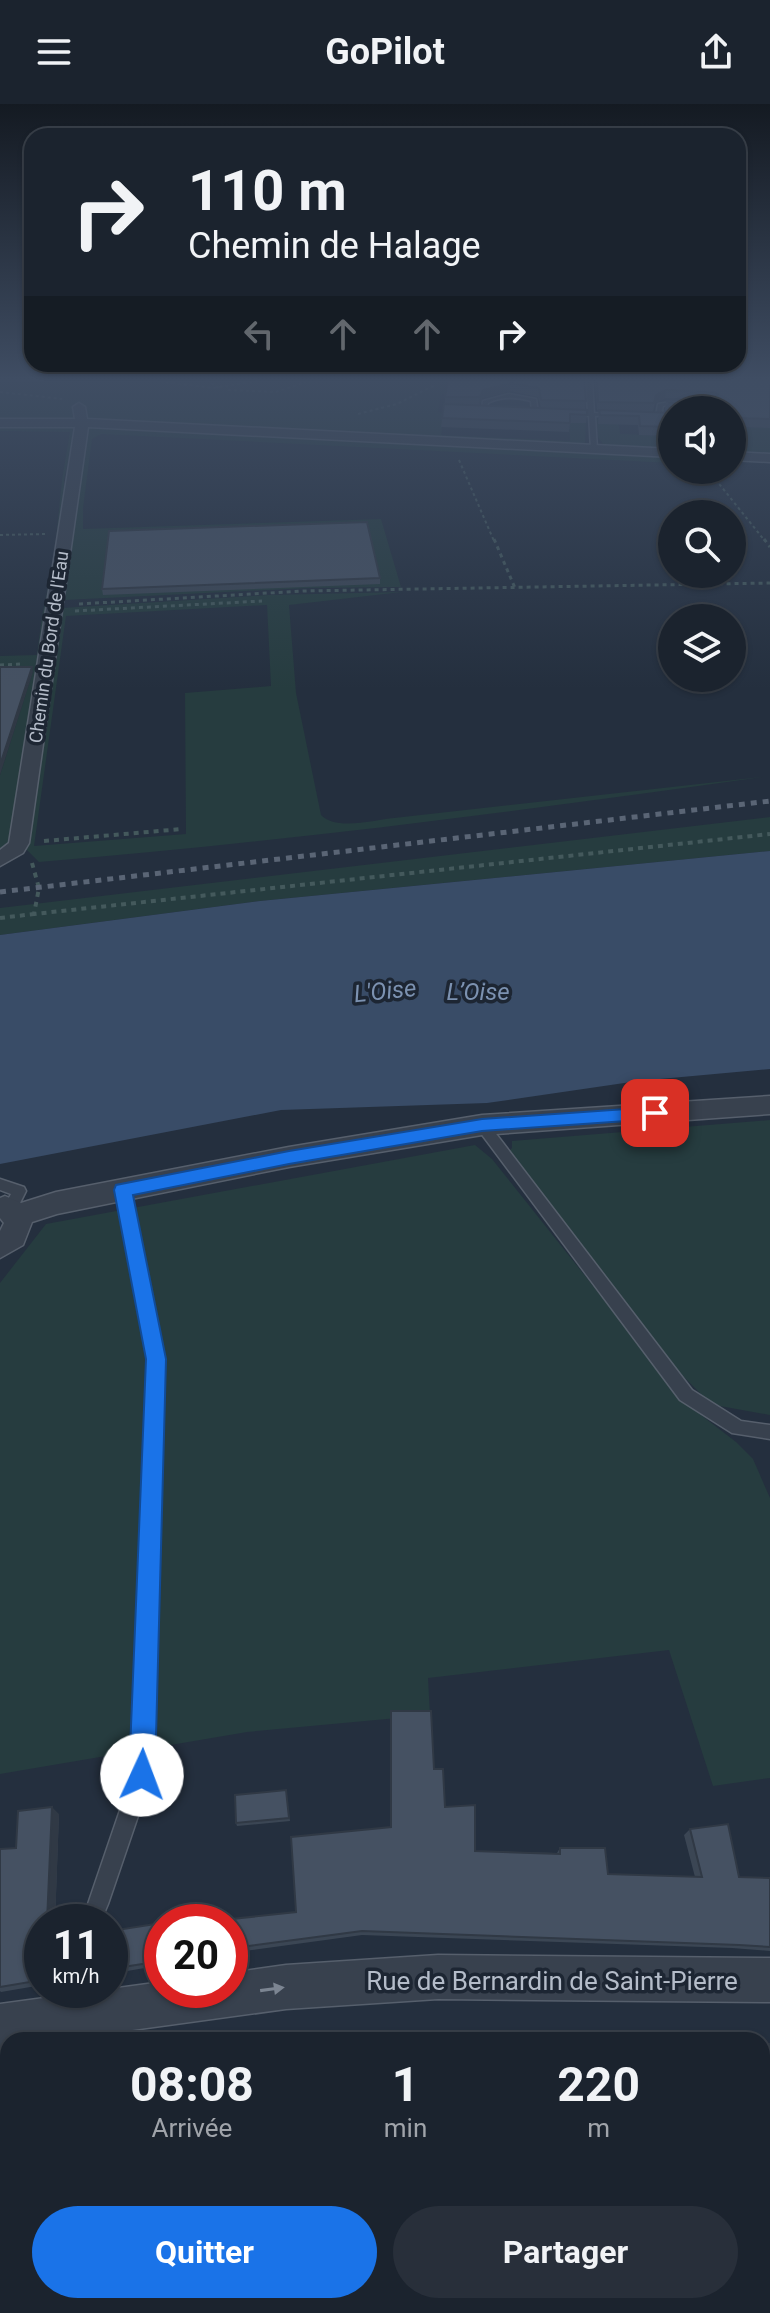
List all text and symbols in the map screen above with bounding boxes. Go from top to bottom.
icon: menu [32,30,76,74]
icon: share [694,30,738,74]
text: GoPilot [325,31,445,73]
text: 110 m [188,158,347,224]
icon: right [56,160,160,264]
text: Chemin de Halage [188,225,481,267]
icon: left [237,312,281,356]
icon: ahead [321,312,365,356]
icon: ahead [405,312,449,356]
icon: right [489,312,533,356]
map controls [658,396,746,692]
button: sound [658,396,746,484]
button: search [658,500,746,588]
street label: Chemin du Bord de l'Eau [25,549,72,744]
button: layers [658,604,746,692]
water label: L'Oise [352,974,418,1008]
water label: L’Oise [446,978,510,1006]
pin [621,1079,689,1147]
icon: arrive [633,1091,677,1135]
position arrow [100,1733,184,1817]
speed limit sign: 20 [144,1904,248,2008]
text: 11 [53,1922,99,1969]
text: km/h [53,1964,99,1988]
street label: Rue de Bernardin de Saint-Pierre [366,1966,738,1996]
one-way arrow [259,1982,284,1995]
text: 08:08 [130,2056,254,2113]
text: 1 [392,2056,419,2113]
text: 220 [557,2056,640,2113]
text: Arrivée [151,2113,232,2143]
text: min [384,2113,427,2143]
text: m [587,2113,610,2143]
button: Quitter [32,2206,377,2298]
button: Partager [393,2206,738,2298]

